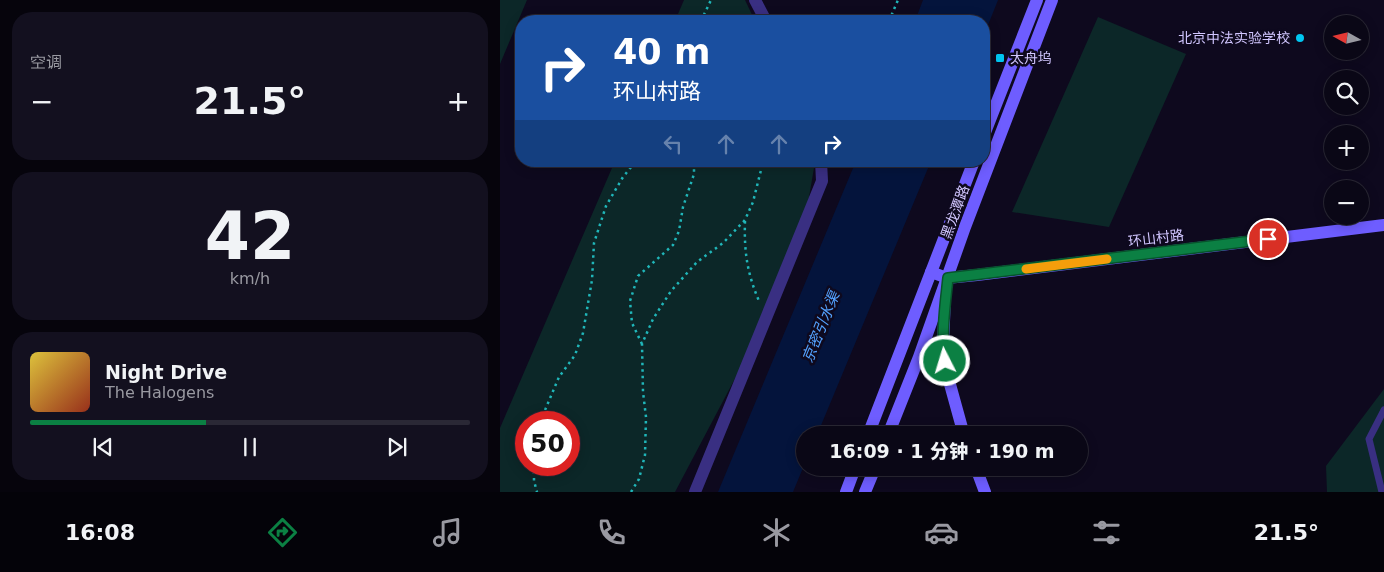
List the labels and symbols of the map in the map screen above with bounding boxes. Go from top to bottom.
north arrow [1324,15,1369,60]
place label: 北京中法实验学校 [1178,30,1290,46]
marker: 北京中法实验学校 [1294,32,1306,44]
place label: 太舟坞 [1010,50,1052,66]
marker: 太舟坞 [994,52,1006,64]
street label: 黑龙潭路 [938,183,972,241]
pin [1247,218,1289,260]
street label: 环山村路 [1127,227,1185,249]
water label: 京密引水渠 [799,287,844,365]
position arrow [918,334,970,386]
speed limit sign: 50 [515,411,580,476]

